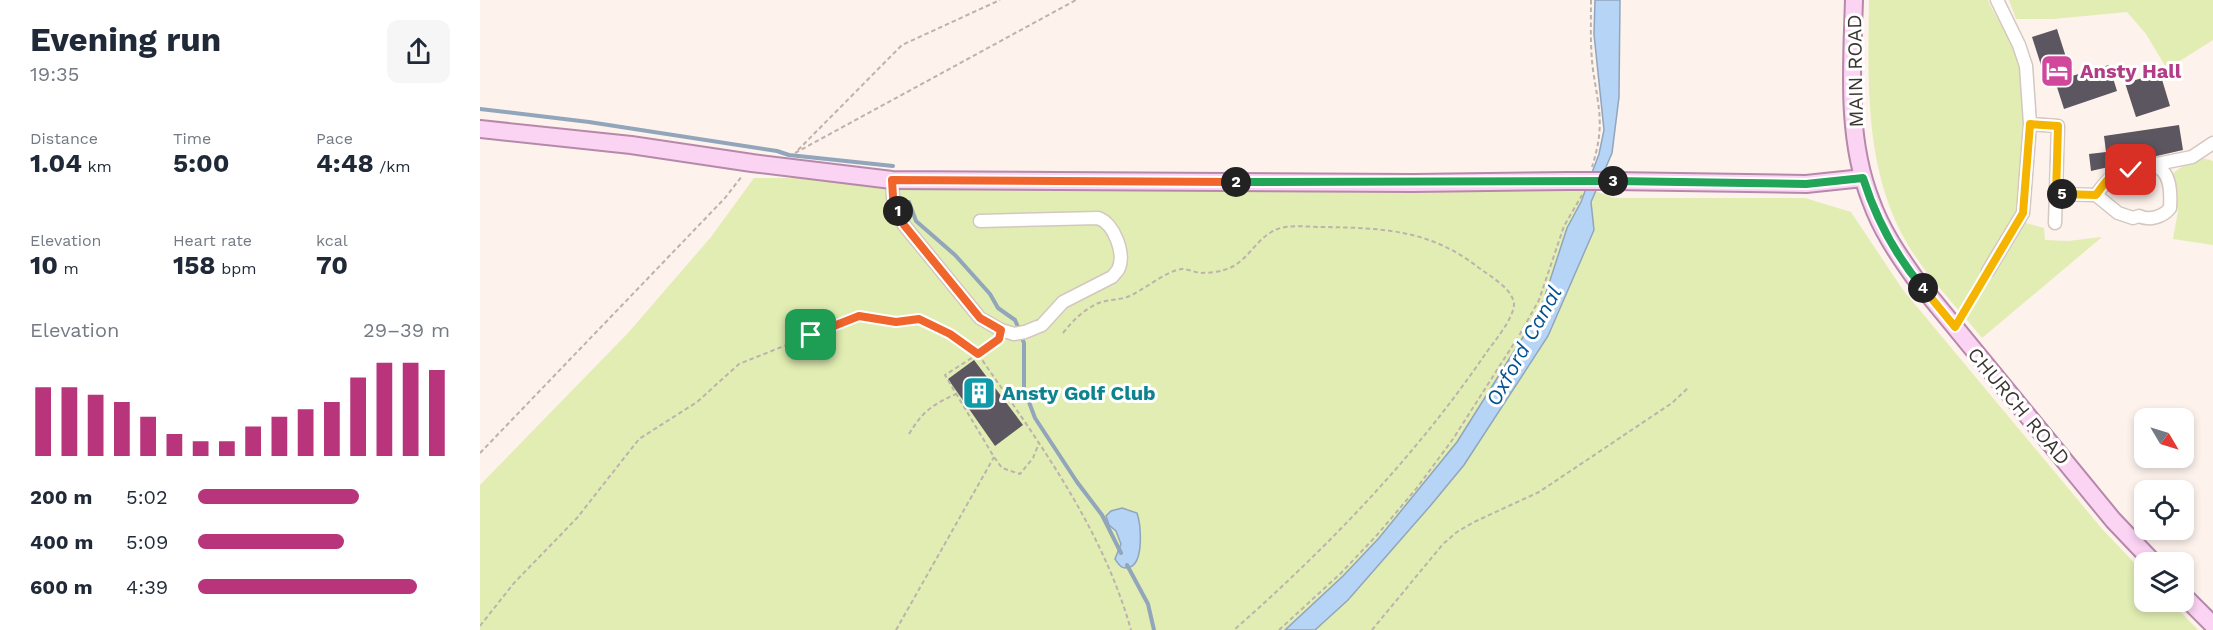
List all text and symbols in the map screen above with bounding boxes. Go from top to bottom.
street label: MAIN ROAD [1842,14,1868,128]
text: Evening run [30,20,221,59]
button: share [387,20,450,83]
hotel icon: Ansty Hall [2039,53,2075,89]
place label: Ansty Hall [2080,59,2182,83]
text: 19:35 [30,62,79,86]
text: Distance [30,129,98,148]
text: Time [173,129,211,148]
text: Pace [316,129,353,148]
pin [2105,144,2156,195]
text: 1.04 [30,148,82,178]
text: 5:00 [173,148,230,178]
text: 4:48 [316,148,374,178]
icon: check [2114,153,2147,186]
text: km [82,157,112,176]
text: /km [374,157,411,176]
pin: 3 [1598,166,1628,196]
pin: 2 [1221,167,1251,197]
text: 3 [1608,171,1618,190]
text: 2 [1231,172,1241,191]
pin: 5 [2047,179,2077,209]
text: 5 [2057,184,2067,203]
pin: 1 [883,196,913,226]
text: 1 [895,201,901,220]
text: Elevation [30,231,101,250]
text: Heart rate [173,231,252,250]
text: kcal [316,231,348,250]
text: 10 [30,250,58,280]
text: 158 [173,250,216,280]
text: 70 [316,250,348,280]
text: m [58,259,79,278]
text: bpm [216,259,256,278]
pin: 4 [1908,273,1938,303]
text: 4 [1918,278,1928,297]
water label: Oxford Canal [1480,281,1567,410]
pin [785,309,836,360]
text: Elevation [30,318,119,342]
text: 29–39 m [363,318,450,342]
icon: arrive [794,318,827,351]
street label: CHURCH ROAD [1963,342,2075,470]
building icon: Ansty Golf Club [961,375,997,411]
place label: Ansty Golf Club [1002,381,1156,405]
north arrow [2134,408,2194,468]
map controls [2134,408,2194,612]
button: locate [2134,480,2194,540]
text: 200 m [30,485,92,509]
text: 5:02 [126,485,168,509]
text: 400 m [30,530,93,554]
text: 5:09 [126,530,168,554]
button: layers [2134,552,2194,612]
text: 600 m [30,575,93,599]
text: 4:39 [126,575,168,599]

